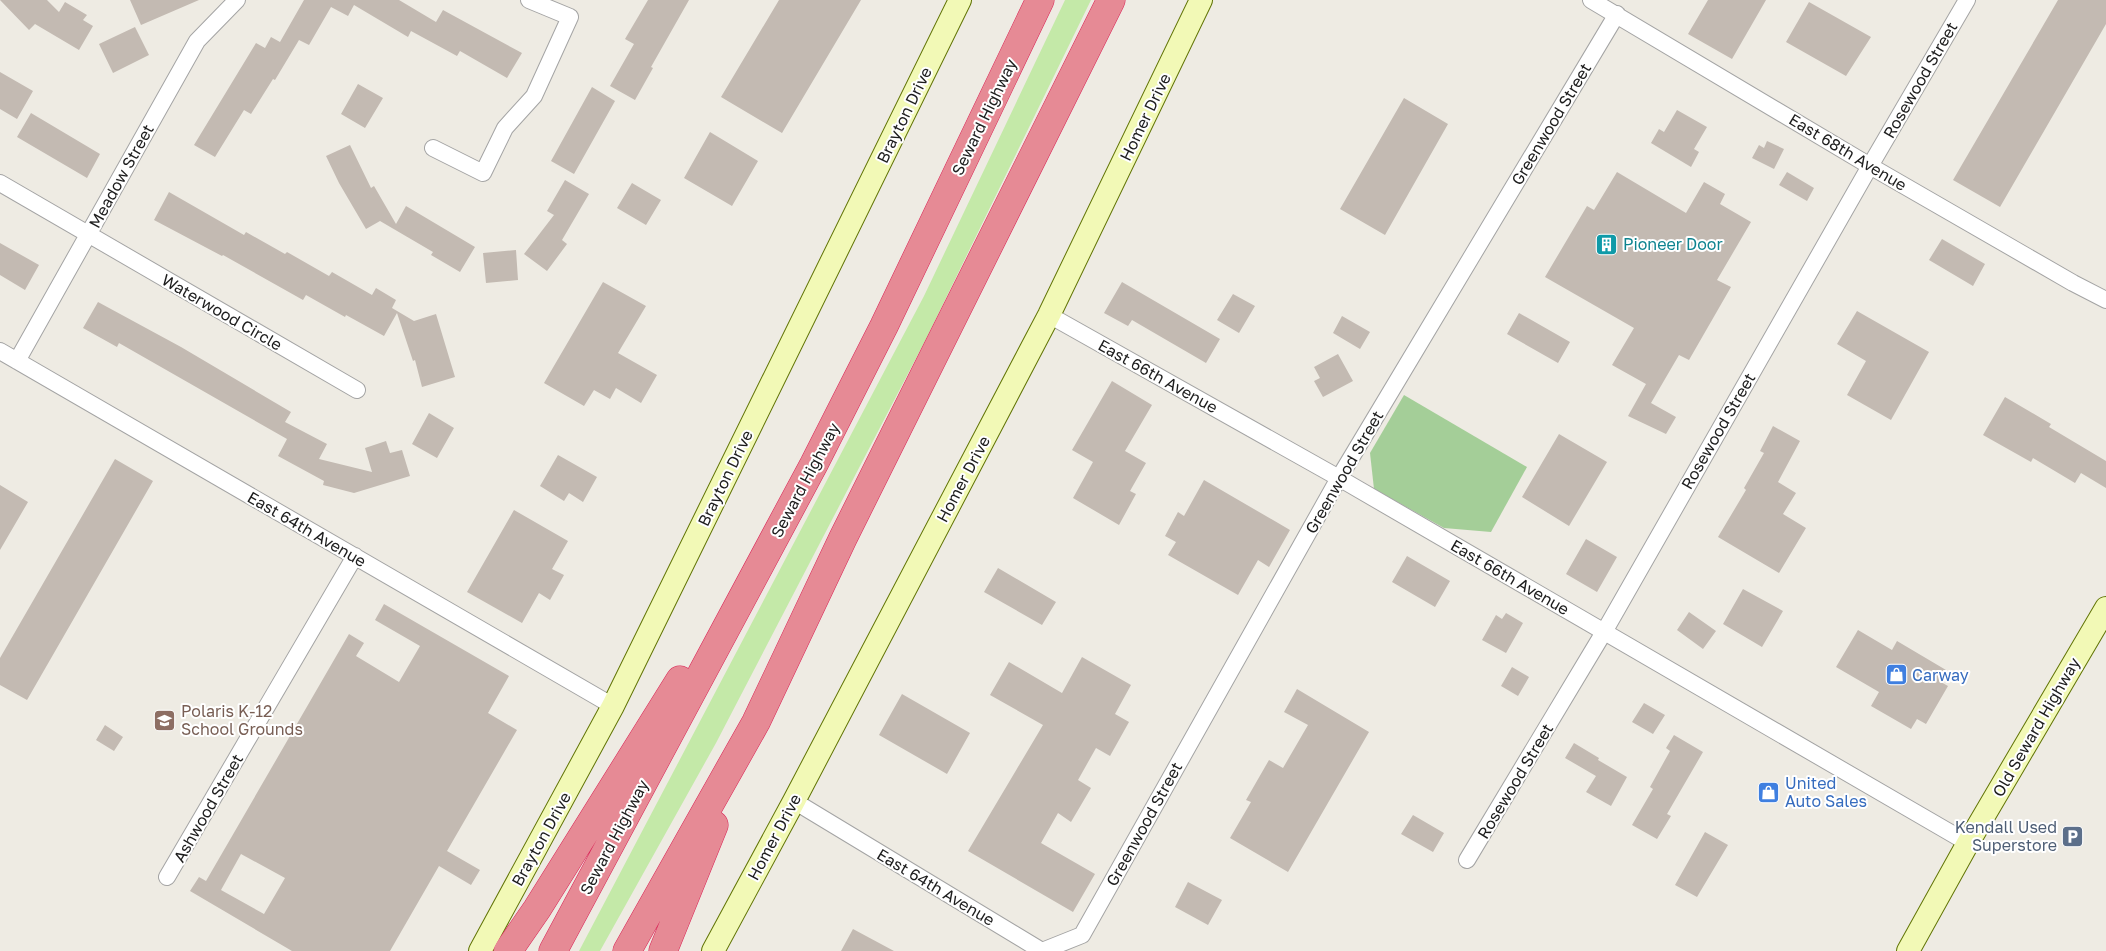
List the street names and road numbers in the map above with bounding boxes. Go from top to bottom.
street label: Rosewood Street [1879,18,1961,142]
street label: Seward Highway [947,55,1021,179]
street label: Greenwood Street [1507,59,1595,189]
street label: Brayton Drive [872,64,936,166]
street label: Homer Drive [1115,70,1175,164]
street label: East 68th Avenue [1786,109,1910,195]
street label: Meadow Street [84,121,158,231]
street label: Waterwood Circle [158,269,286,355]
street label: East 66th Avenue [1095,335,1221,417]
street label: Rosewood Street [1677,369,1759,493]
street label: Greenwood Street [1301,407,1387,537]
street label: Seward Highway [766,419,844,541]
street label: Brayton Drive [693,427,757,529]
street label: Homer Drive [932,432,994,526]
street label: East 64th Avenue [244,487,370,571]
street label: East 66th Avenue [1447,535,1573,619]
street label: Old Seward Highway [1988,654,2084,800]
street label: Rosewood Street [1473,720,1557,842]
street label: Ashwood Street [169,750,247,866]
street label: Greenwood Street [1102,758,1186,890]
street label: Seward Highway [575,776,653,898]
street label: Brayton Drive [507,788,575,890]
street label: Homer Drive [743,790,805,884]
street label: East 64th Avenue [874,844,998,930]

